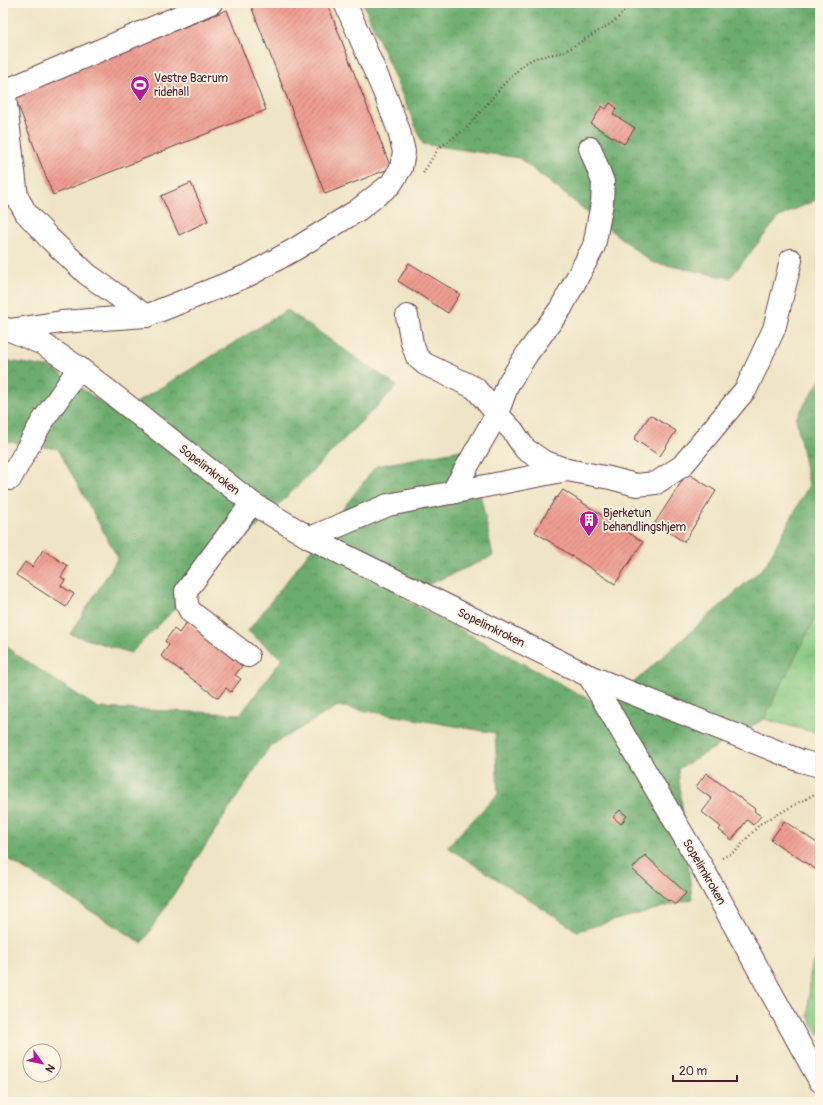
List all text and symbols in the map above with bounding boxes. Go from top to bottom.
place label: Vestre Bærum ridehall [154,71,229,100]
sports icon: Vestre Bærum ridehall [129,74,151,102]
street label: Sopelimkroken [175,441,243,499]
place label: Bjerketun behandlingshjem [603,506,687,535]
building icon: Bjerketun behandlingshjem [578,509,600,537]
street label: Sopelimkroken [455,605,527,651]
street label: Sopelimkroken [679,836,729,908]
north arrow [22,1043,62,1083]
scale bar [673,1057,737,1083]
text: N [42,1062,57,1075]
text: 20 m [679,1064,708,1079]

